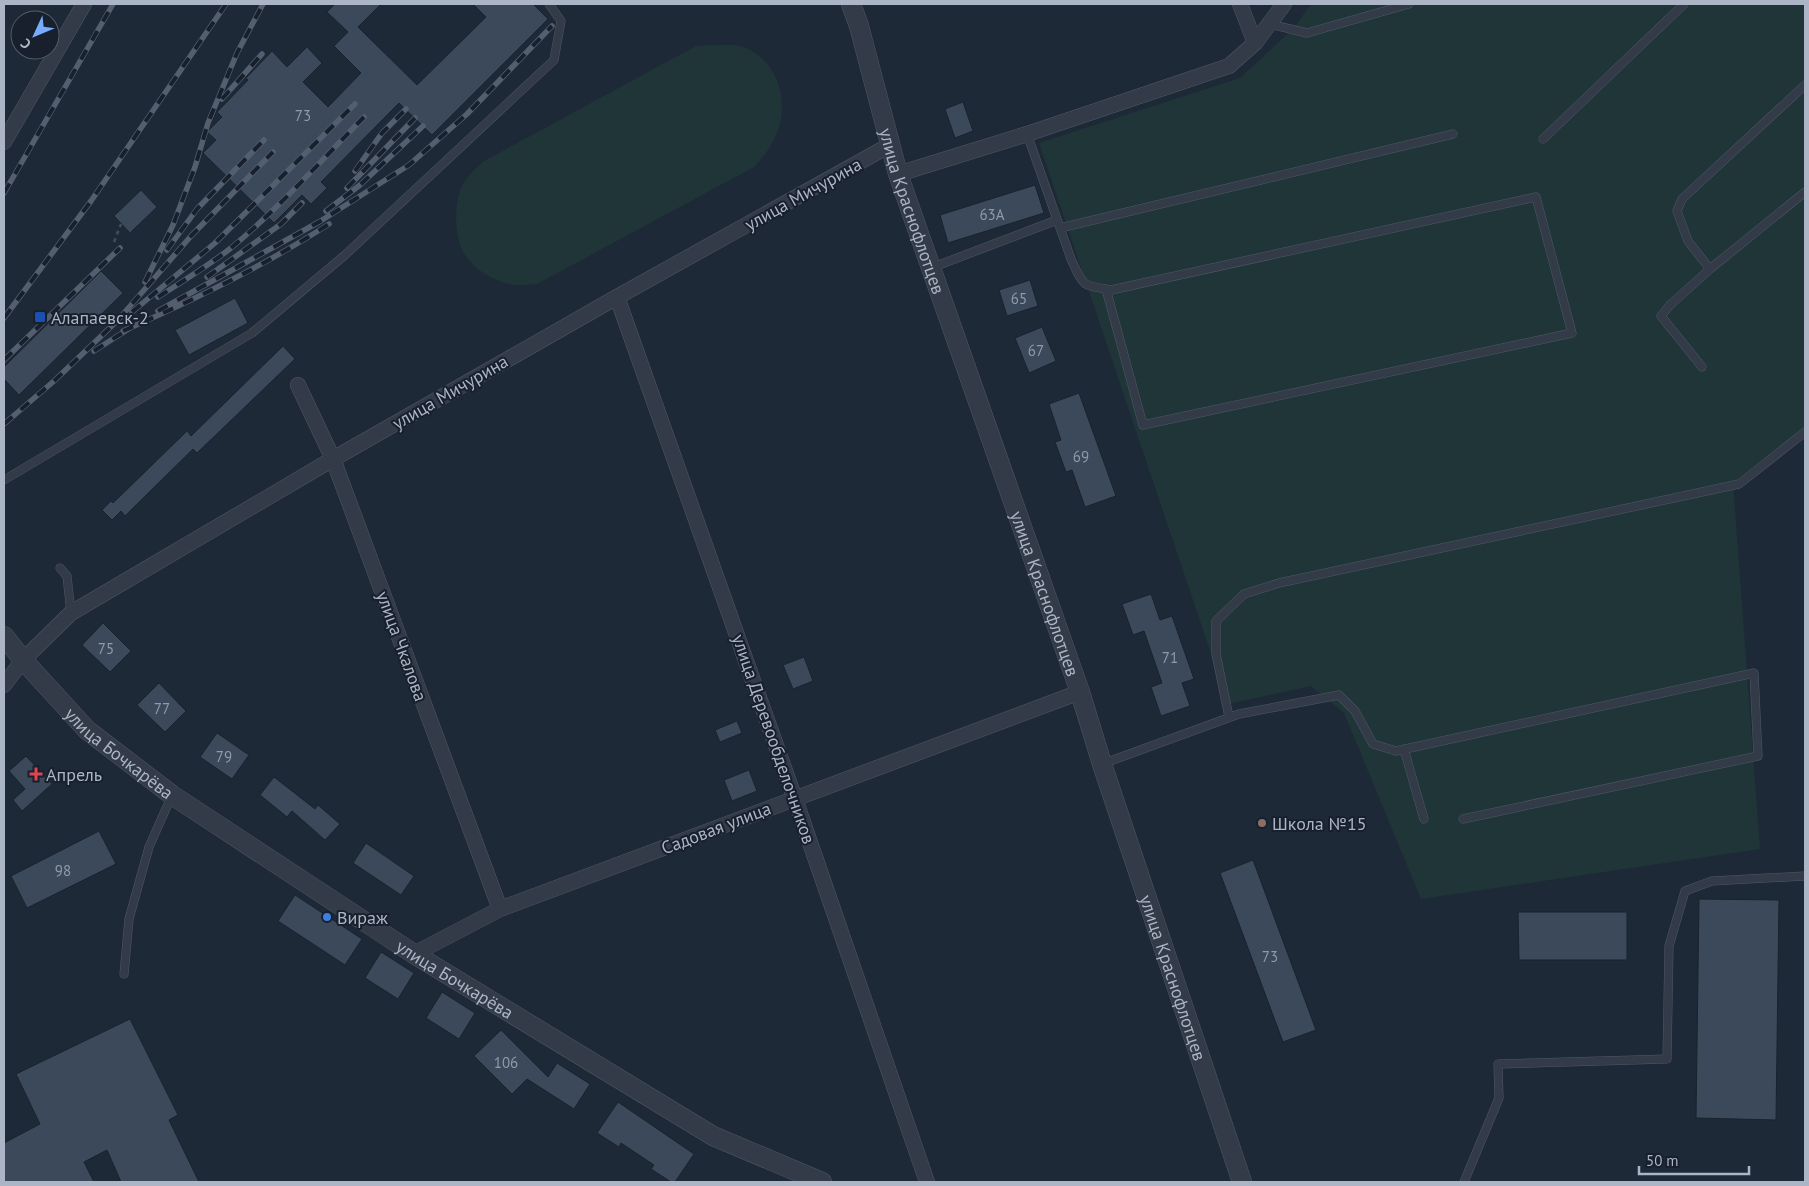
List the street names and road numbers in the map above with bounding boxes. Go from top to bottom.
street label: улица Краснофлотцев [875,125,951,297]
street label: улица Мичурина [741,152,865,236]
street label: улица Мичурина [388,350,512,434]
street label: улица Краснофлотцев [1006,508,1085,679]
street label: улица Чкалова [371,588,433,704]
street label: улица Деревообделочников [727,631,821,847]
street label: улица Бочкарёва [60,702,178,804]
street label: Садовая улица [658,797,774,859]
street label: улица Краснофлотцев [1135,892,1212,1064]
street label: улица Бочкарёва [392,934,518,1023]

